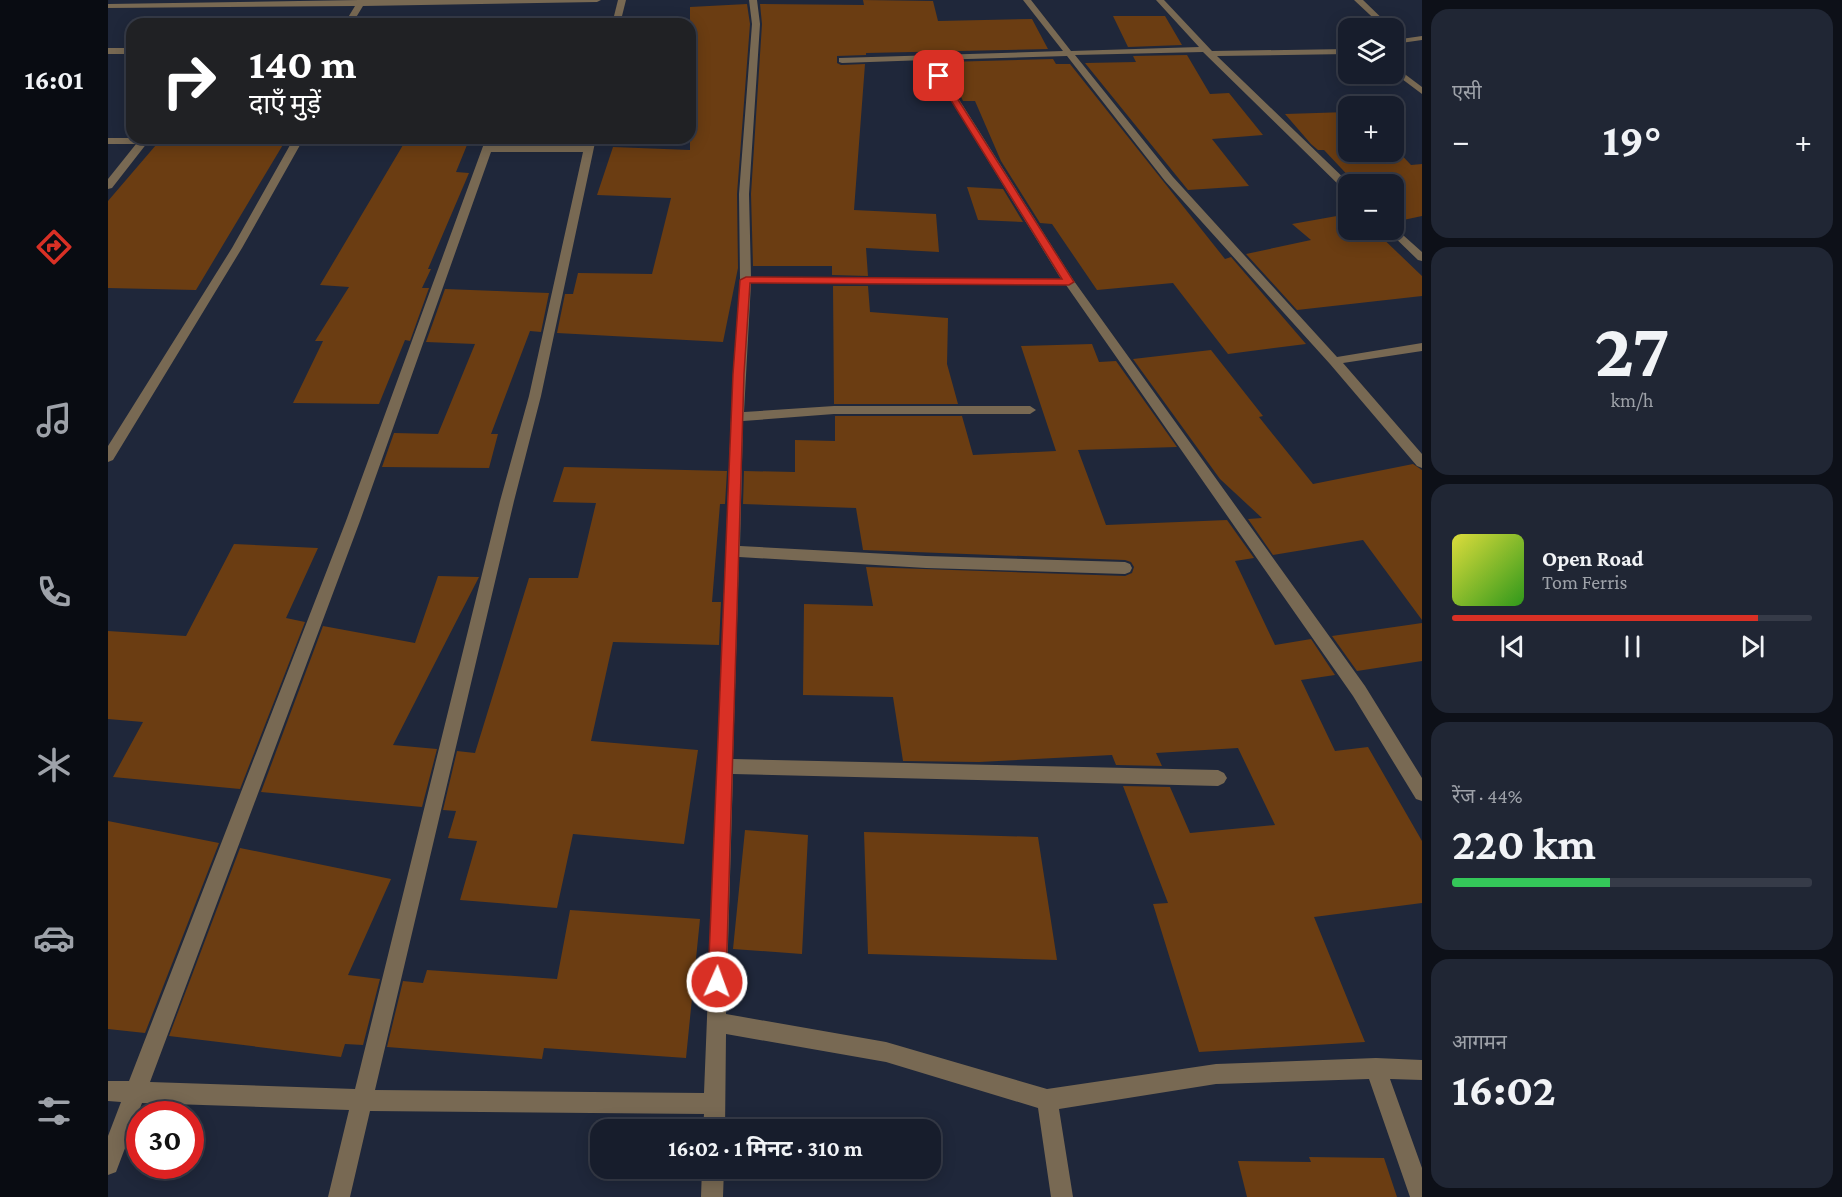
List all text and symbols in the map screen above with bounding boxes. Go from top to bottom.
map controls [1338,18,1404,240]
button: layers [1338,18,1404,84]
text: 140 m [249,40,357,87]
icon: right [150,42,228,120]
pin [913,50,964,101]
icon: arrive [922,59,955,92]
text: 16:01 [25,65,83,95]
text: एसी [1452,81,1482,103]
text: दाएँ मुड़ें [249,89,321,119]
button: + [1338,96,1404,162]
text: 19° [1603,115,1661,165]
text: − [1452,122,1469,159]
text: + [1795,122,1812,159]
button: − [1338,174,1404,240]
icon: directions [33,226,75,268]
text: 27 [1594,306,1670,393]
text: km/h [1610,389,1654,411]
icon: music [33,399,75,441]
text: Open Road [1542,546,1644,571]
icon: phone [33,571,75,613]
text: Tom Ferris [1542,571,1627,593]
icon: previous [1496,630,1529,663]
icon: pause [1616,630,1649,663]
icon: next [1736,630,1769,663]
icon: climate [33,744,75,786]
text: रेंज · 44% [1452,785,1523,807]
text: 220 km [1452,819,1596,869]
icon: car [33,917,75,959]
position arrow [685,950,749,1014]
text: आगमन [1452,1031,1507,1053]
text: 16:02 [1452,1065,1556,1115]
icon: filters [33,1090,75,1132]
speed limit sign: 30 [126,1101,204,1179]
text: 16:02 · 1 मिनट · 310 m [668,1136,863,1161]

